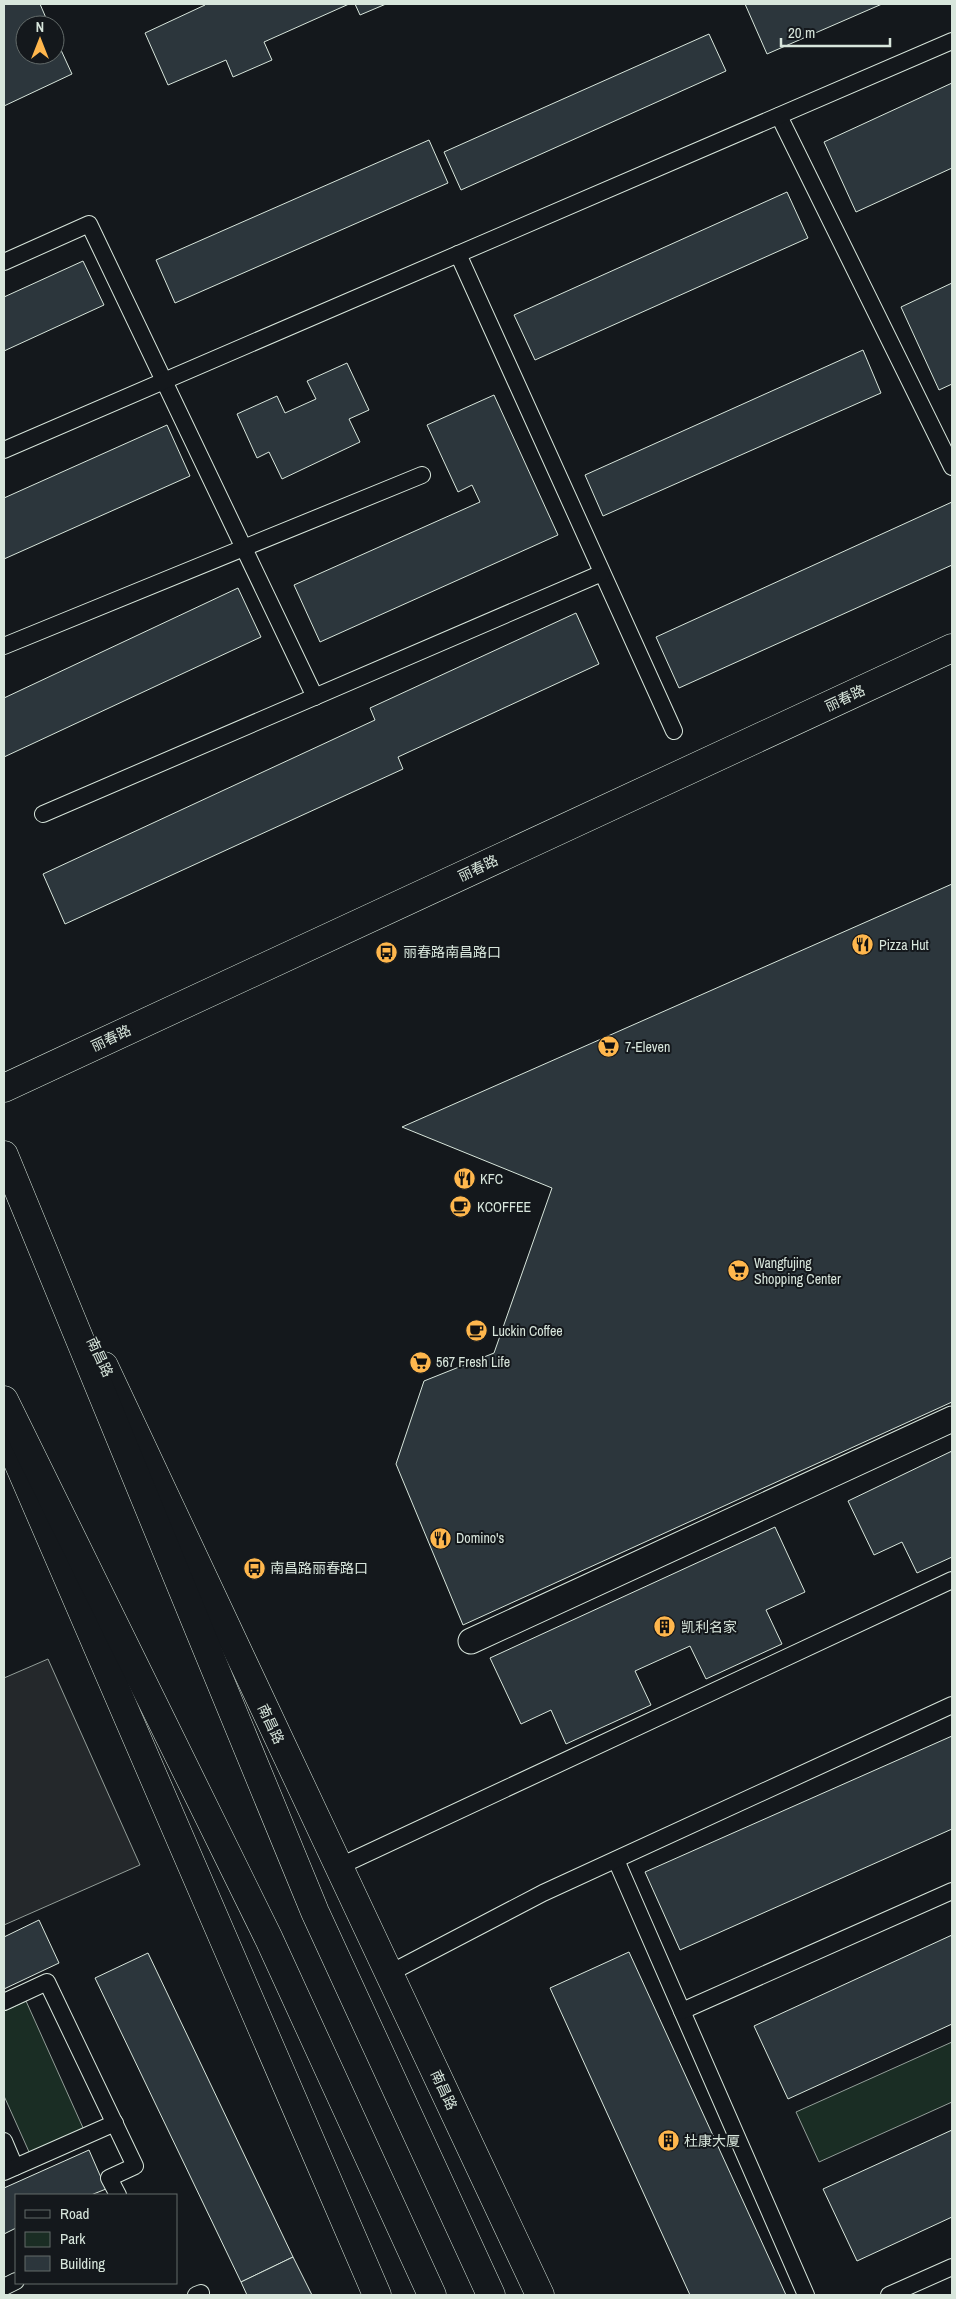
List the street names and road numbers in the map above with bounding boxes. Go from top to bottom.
street label: 丽春路 [822,681,868,715]
street label: 丽春路 [455,851,501,885]
street label: 丽春路 [88,1021,134,1055]
street label: 南昌路 [83,1334,117,1380]
street label: 南昌路 [254,1701,288,1747]
street label: 南昌路 [427,2067,461,2113]

